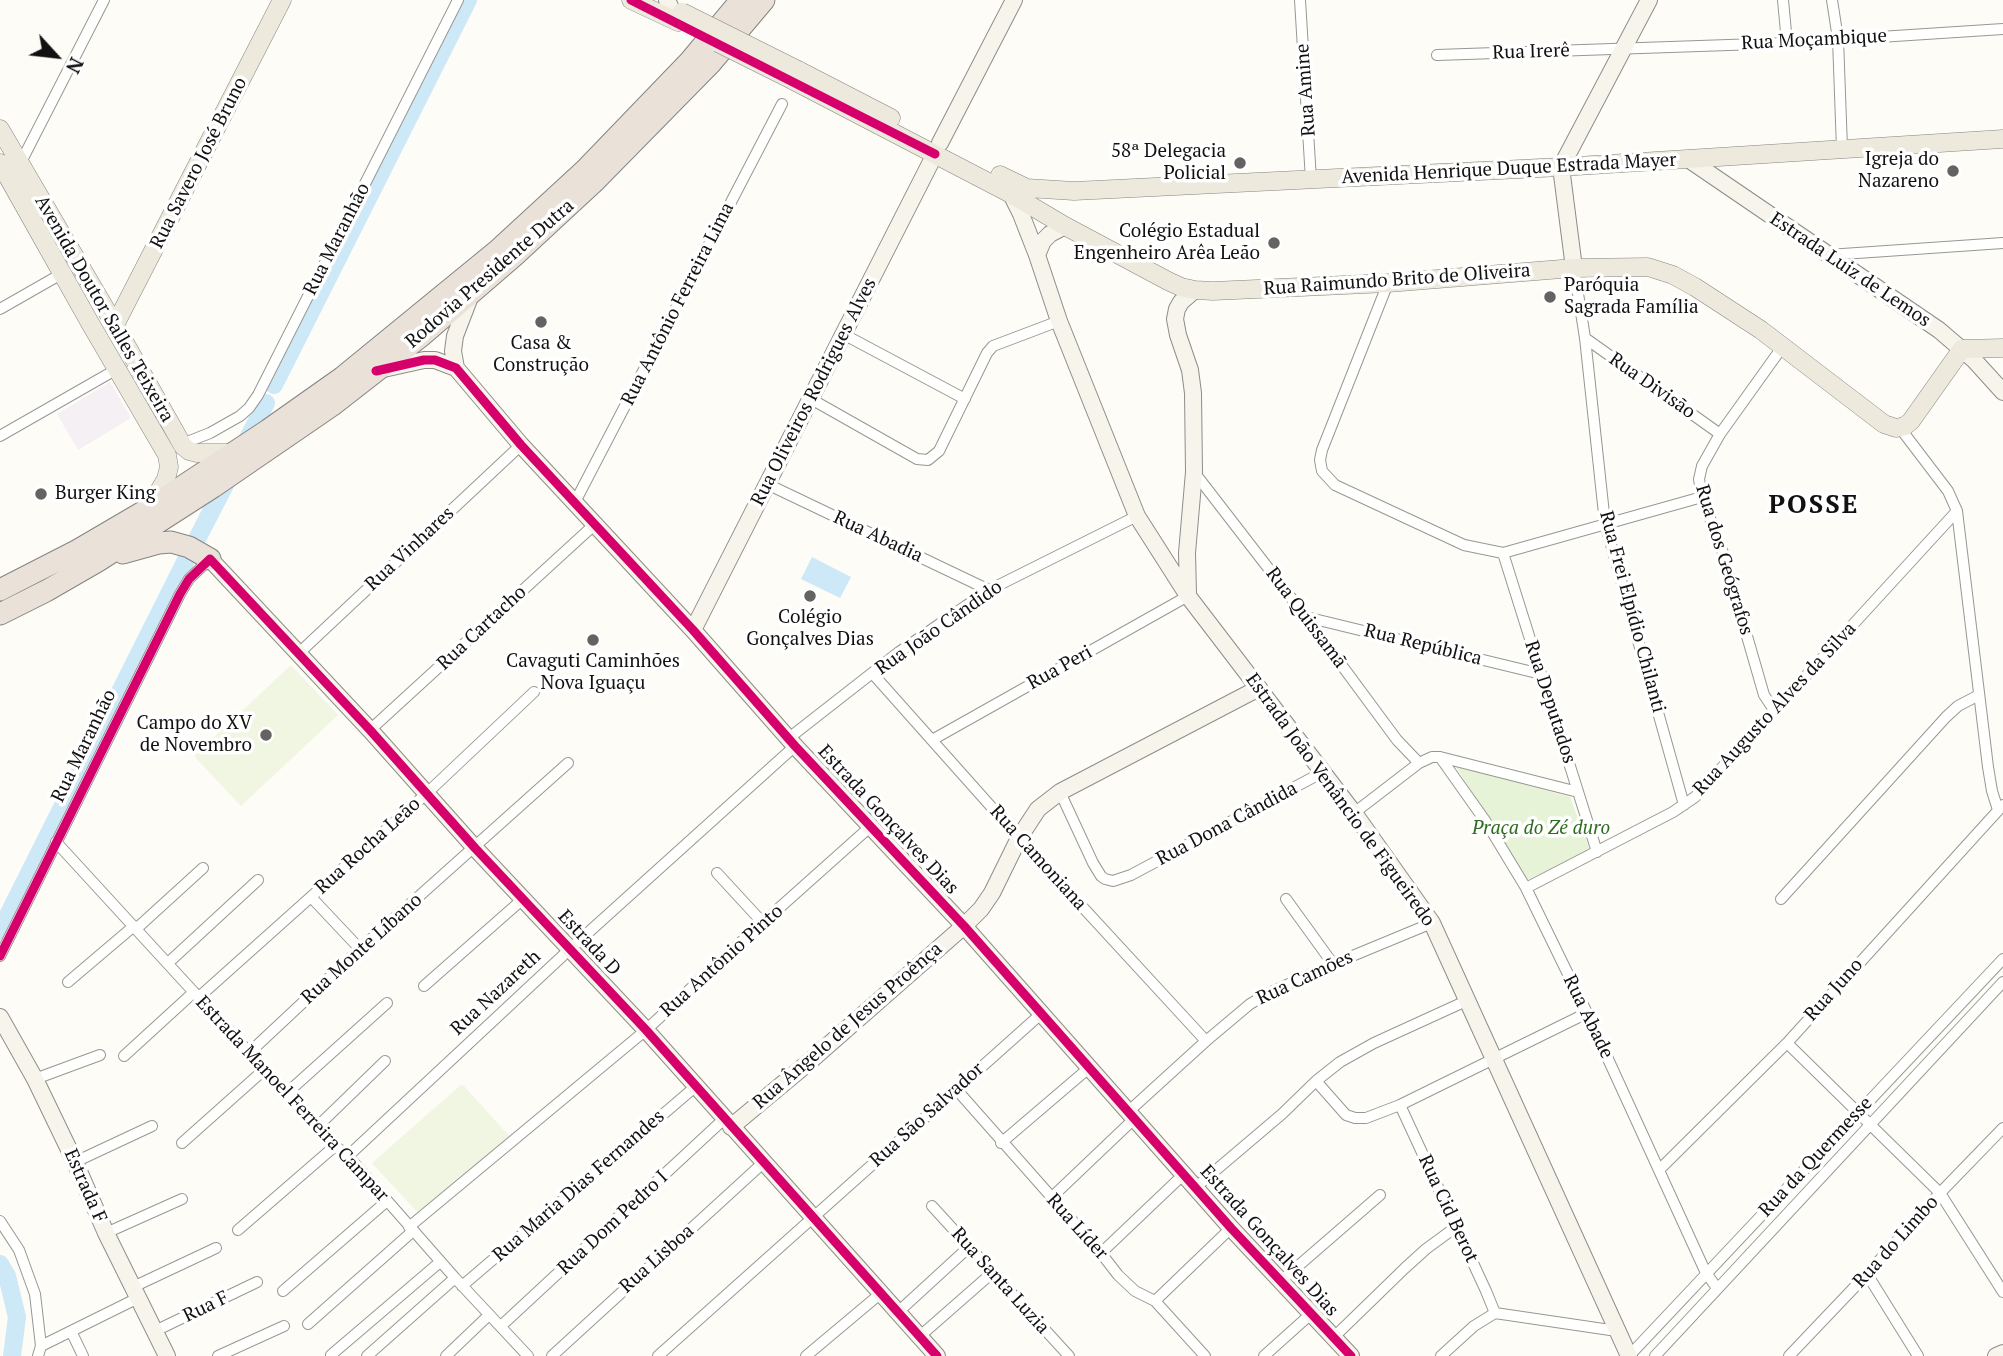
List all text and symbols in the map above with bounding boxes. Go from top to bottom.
north arrow [21,21,91,91]
street label: Rua Moçambique [1741,25,1887,55]
street label: Rua Irerê [1492,39,1570,65]
street label: Rua Amine [1291,43,1321,137]
text: N [61,54,90,78]
street label: Rua Savero José Bruno [146,73,252,253]
place label: 58ª Delegacia Policial [1111,141,1226,185]
street label: Avenida Henrique Duque Estrada Mayer [1341,149,1677,189]
place label: Igreja do Nazareno [1858,149,1939,193]
marker: 58ª Delegacia Policial [1232,155,1248,171]
marker: Igreja do Nazareno [1945,163,1961,179]
street label: Rua Maranhão [299,179,375,299]
street label: Avenida Doutor Salles Teixeira [30,192,178,426]
street label: Rodovia Presidente Dutra [401,195,579,353]
street label: Rua Antônio Ferreira Lima [617,199,739,409]
street label: Estrada Luiz de Lemos [1765,208,1935,332]
place label: Colégio Estadual Engenheiro Arêa Leão [1074,221,1260,265]
marker: Colégio Estadual Engenheiro Arêa Leão [1266,235,1282,251]
street label: Rua Raimundo Brito de Oliveira [1263,259,1531,301]
street label: Rua Oliveiros Rodrigues Alves [746,274,882,510]
place label: Paróquia Sagrada Família [1564,275,1699,319]
marker: Paróquia Sagrada Família [1542,289,1558,305]
marker: Casa & Construção [533,314,549,330]
place label: Casa & Construção [493,333,589,377]
street label: Rua Divisão [1604,348,1700,424]
street label: Rua dos Geógrafos [1690,482,1758,638]
place label: Burger King [55,483,156,505]
marker: Burger King [33,486,49,502]
district label: POSSE [1769,490,1859,522]
street label: Rua Vinhares [361,502,459,596]
street label: Rua Abadia [830,506,926,568]
street label: Rua Frei Elpídio Chilanti [1594,509,1670,715]
street label: Rua Quissamã [1261,563,1351,673]
street label: Rua João Cândido [871,576,1007,680]
street label: Rua Cartacho [433,581,531,675]
marker: Colégio Gonçalves Dias [802,588,818,604]
place label: Colégio Gonçalves Dias [746,607,874,651]
street label: Rua Augusto Alves da Silva [1689,618,1861,800]
street label: Rua República [1362,619,1484,671]
marker: Cavaguti Caminhões Nova Iguaçu [585,632,601,648]
street label: Rua Deputados [1519,638,1581,766]
street label: Rua Peri [1024,641,1096,695]
place label: Cavaguti Caminhões Nova Iguaçu [506,651,680,695]
street label: Estrada João Venâncio de Figueiredo [1240,669,1440,931]
street label: Rua Maranhão [47,686,121,806]
place label: Campo do XV de Novembro [136,713,252,757]
marker: Campo do XV de Novembro [258,727,274,743]
street label: Estrada Gonçalves Dias [813,741,963,899]
street label: Rua Dona Cândida [1153,777,1301,871]
street label: Rua Rocha Leão [311,793,425,899]
street label: Rua Camoniana [985,801,1091,915]
park label: Praça do Zé duro [1472,818,1610,840]
street label: Rua Monte Líbano [297,889,427,1009]
street label: Rua Antônio Pinto [656,900,788,1022]
street label: Estrada D [553,905,625,981]
street label: Rua Ângelo de Jesus Proênça [749,938,947,1114]
street label: Rua Nazareth [446,946,546,1040]
street label: Rua Camões [1253,946,1357,1010]
street label: Rua Juno [1800,954,1868,1026]
street label: Rua Abade [1558,971,1618,1063]
street label: Estrada Manoel Ferreira Campar [191,991,393,1207]
street label: Rua São Salvador [865,1058,989,1172]
street label: Rua da Quermesse [1755,1092,1877,1222]
street label: Rua Maria Dias Fernandes [489,1105,669,1267]
street label: Estrada F [59,1146,111,1226]
street label: Rua Cid Berot [1413,1152,1483,1266]
street label: Estrada Gonçalves Dias [1195,1161,1343,1321]
street label: Rua Dom Pedro I [553,1166,673,1280]
street label: Rua Líder [1042,1189,1112,1265]
street label: Rua do Limbo [1849,1191,1943,1293]
street label: Rua Lisboa [615,1220,699,1298]
street label: Rua Santa Luzia [946,1223,1054,1339]
street label: Rua F [180,1286,232,1328]

